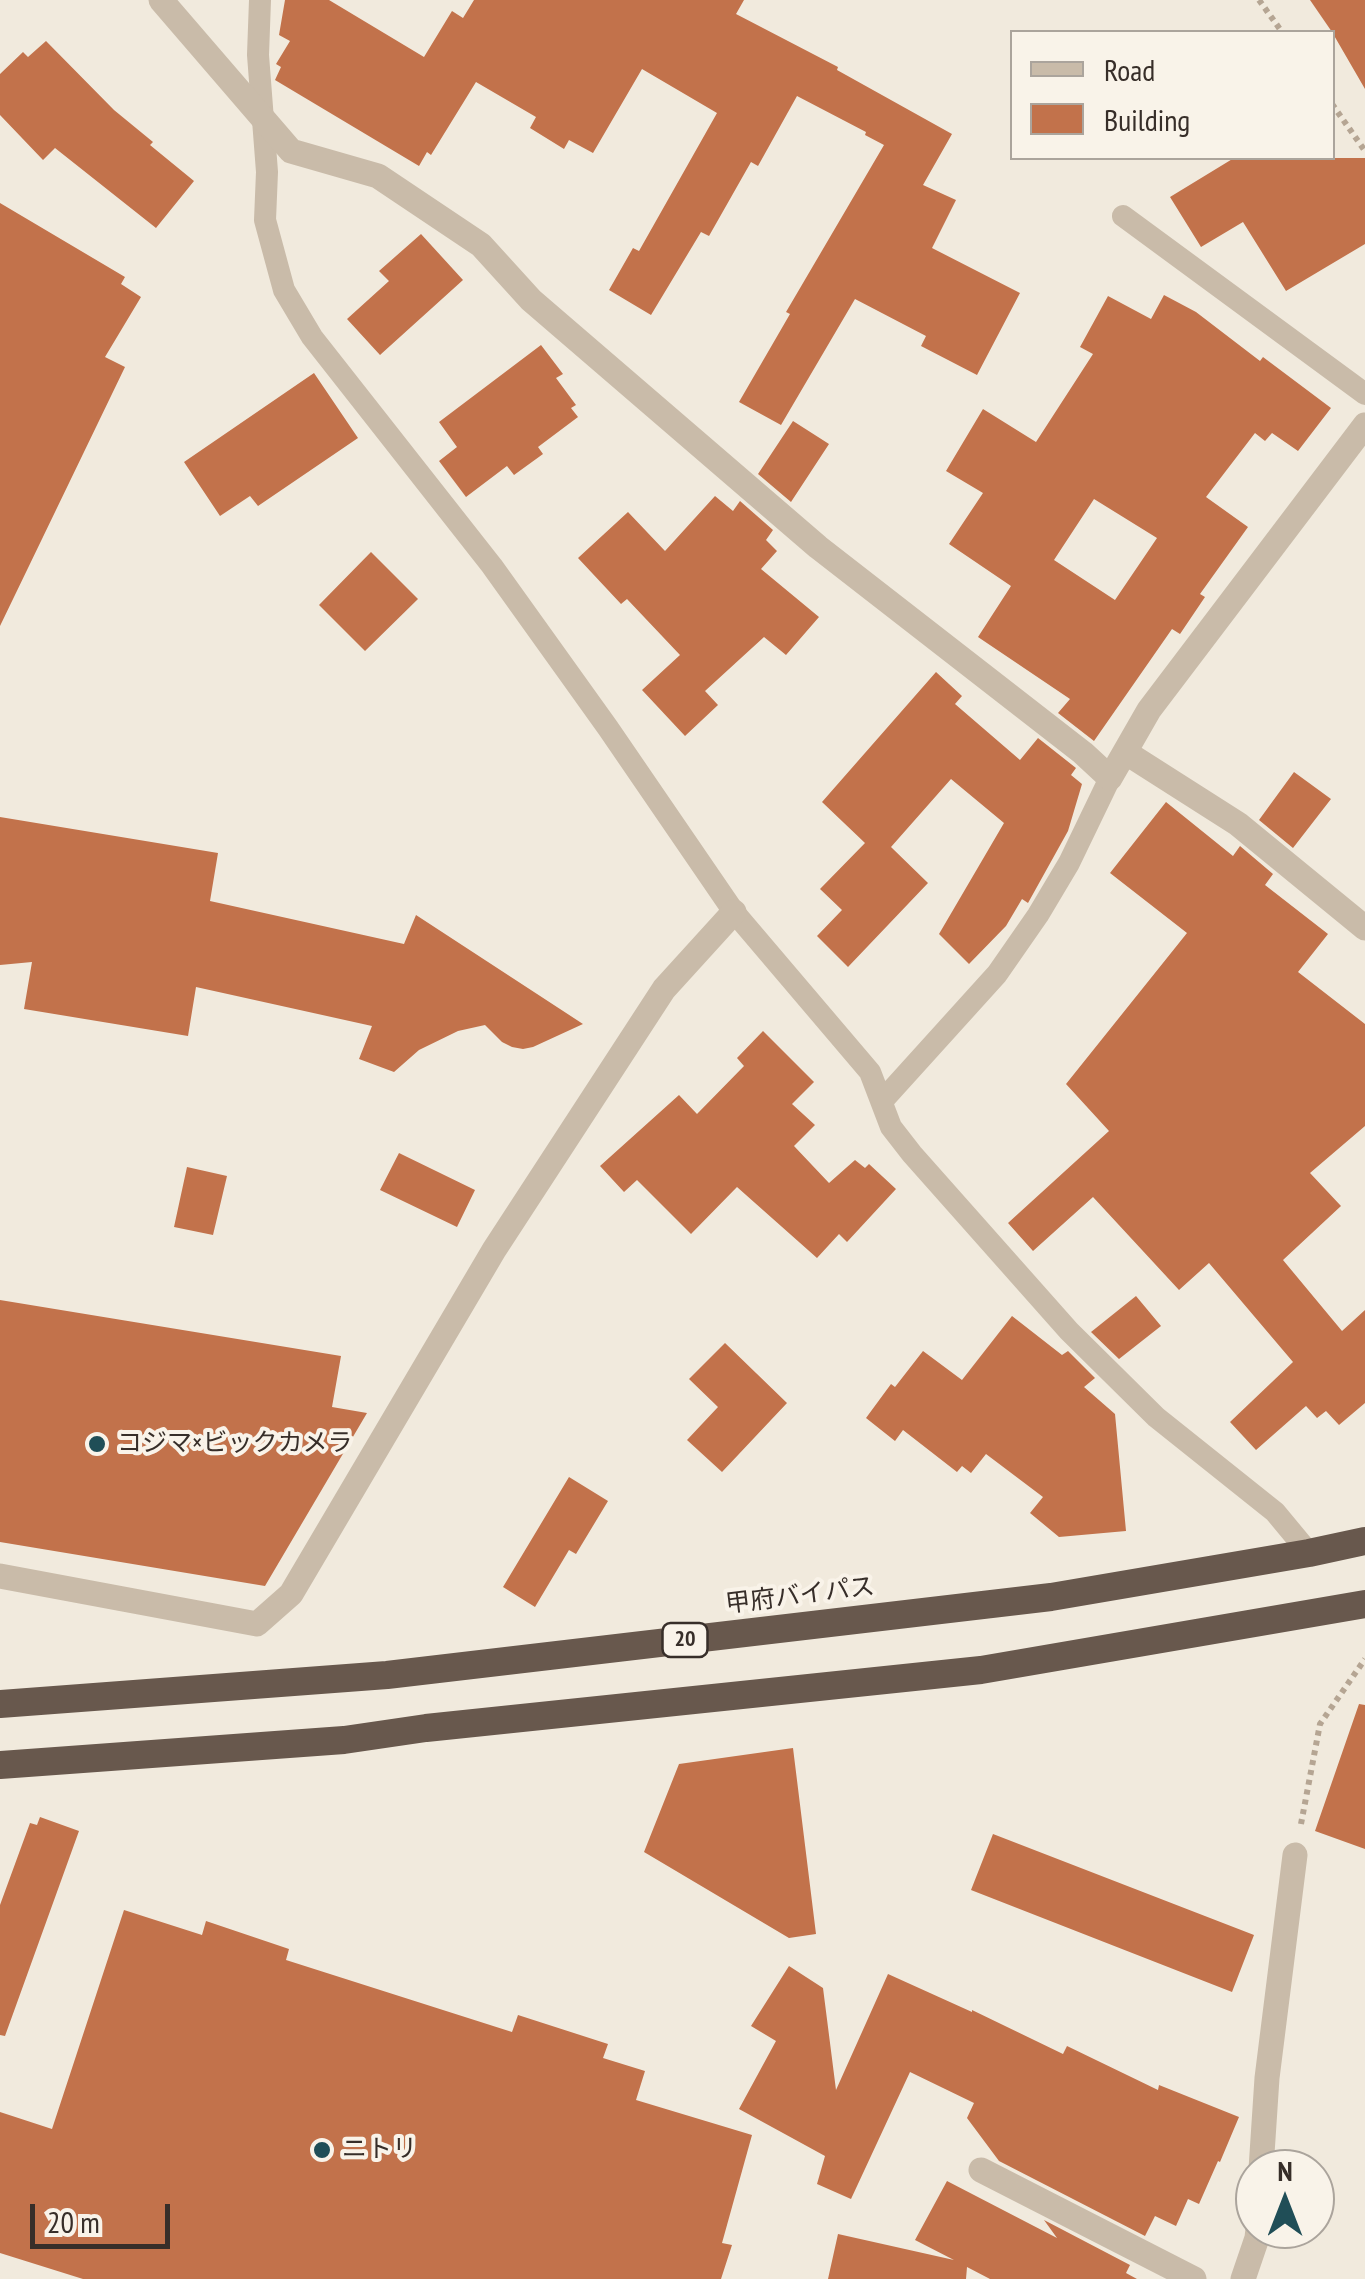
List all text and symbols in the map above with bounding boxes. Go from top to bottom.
legend [1010,30,1335,160]
text: Road [1104,50,1155,89]
text: Building [1104,100,1190,139]
place label: コジマ×ビックカメラ [117,1429,352,1459]
marker: コジマ×ビックカメラ [86,1433,108,1455]
street label: 甲府バイパス [724,1572,876,1620]
road number: 20 [662,1623,708,1657]
place label: ニトリ [342,2135,417,2165]
marker: ニトリ [311,2139,333,2161]
north arrow [1235,2149,1335,2249]
text: N [1277,2152,1293,2189]
scale bar [35,2184,175,2246]
text: 20 m [47,2202,100,2241]

